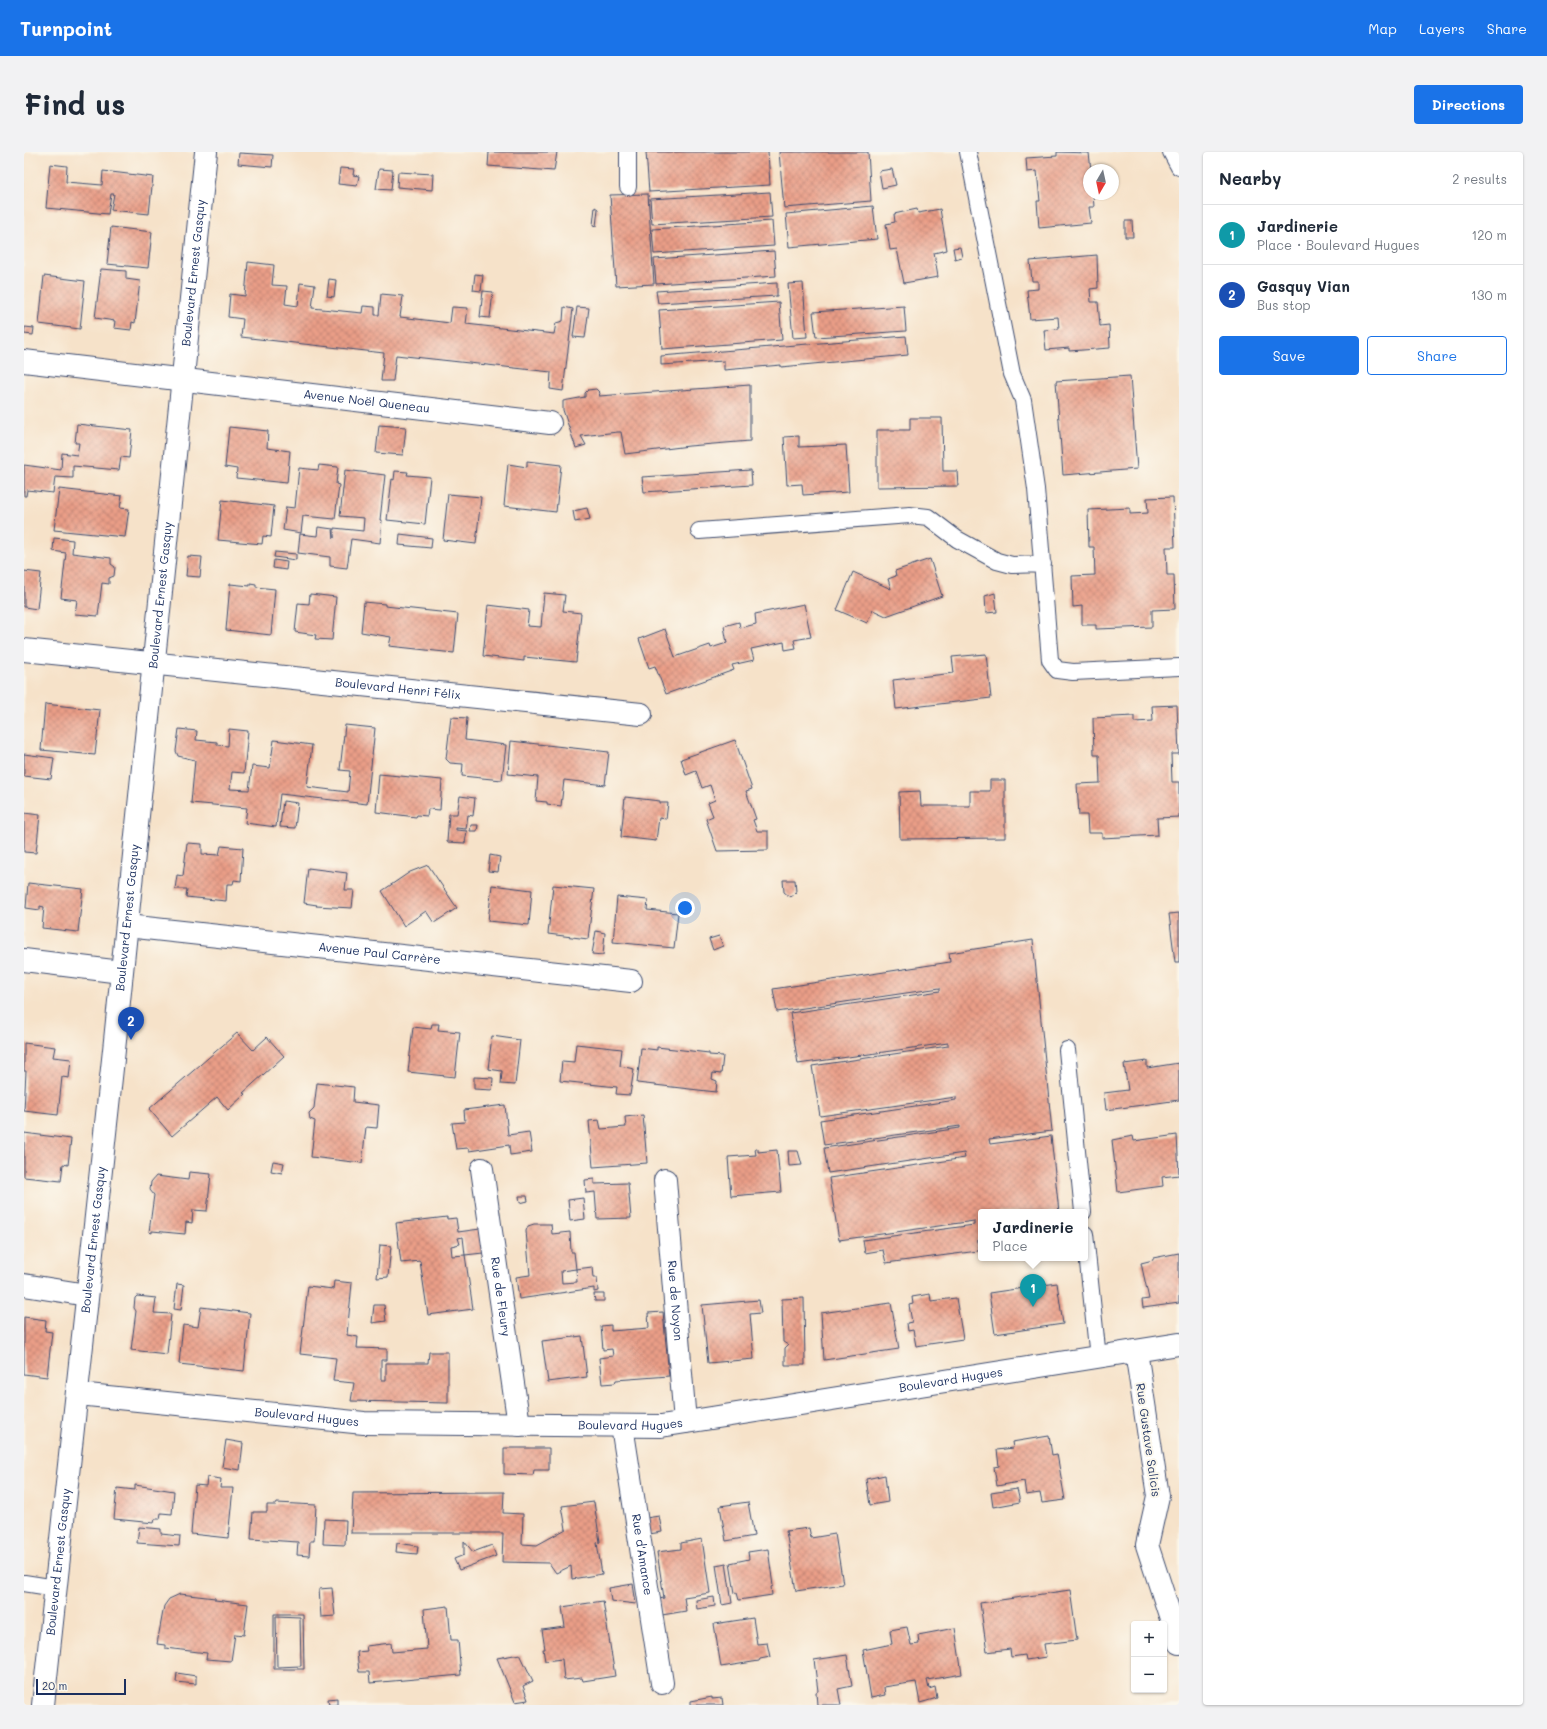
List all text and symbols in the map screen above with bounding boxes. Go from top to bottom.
text: Turnpoint [20,16,112,41]
text: Map [1368,19,1397,38]
text: Layers [1419,19,1465,38]
text: Share [1487,19,1527,38]
button: Directions [1414,85,1523,124]
text: Find us [24,86,125,122]
north arrow [1083,164,1119,200]
text: Nearby [1219,167,1281,189]
text: 2 results [1452,170,1507,187]
street label: Boulevard Ernest Gasquy [177,199,208,347]
text: Jardinerie [1257,216,1338,236]
text: 1 [1229,226,1235,243]
text: 120 m [1471,226,1507,243]
text: Place · Boulevard Hugues [1257,236,1420,253]
text: Gasquy Vian [1257,276,1350,296]
text: 2 [1228,286,1236,303]
text: 130 m [1471,286,1507,303]
text: Bus stop [1257,296,1310,313]
button: Save [1219,336,1359,375]
button: Share [1367,336,1507,375]
street label: Avenue Noël Queneau [303,385,431,416]
street label: Boulevard Ernest Gasquy [144,521,175,669]
street label: Boulevard Henri Félix [335,673,462,702]
street label: Boulevard Ernest Gasquy [111,843,142,992]
your location [675,898,695,918]
street label: Avenue Paul Carrère [318,938,441,967]
pin: 2 [118,1007,144,1040]
street label: Boulevard Ernest Gasquy [77,1165,108,1314]
popup [978,1209,1088,1261]
text: Jardinerie [993,1217,1073,1237]
text: Place [993,1237,1028,1254]
street label: Rue de Fleury [488,1256,515,1338]
street label: Rue de Noyon [665,1260,687,1341]
pin: 1 [1020,1274,1046,1307]
street label: Boulevard Hugues [898,1363,1004,1395]
street label: Rue Gustave Salicis [1133,1382,1165,1498]
street label: Boulevard Hugues [254,1403,360,1429]
street label: Boulevard Hugues [578,1414,684,1433]
street label: Boulevard Ernest Gasquy [42,1487,73,1636]
street label: Rue d'Amance [629,1512,657,1596]
map controls [1131,1621,1167,1693]
button: + [1131,1621,1167,1657]
button: − [1131,1657,1167,1693]
scale bar [36,1677,126,1696]
text: 20 m [42,1678,67,1693]

